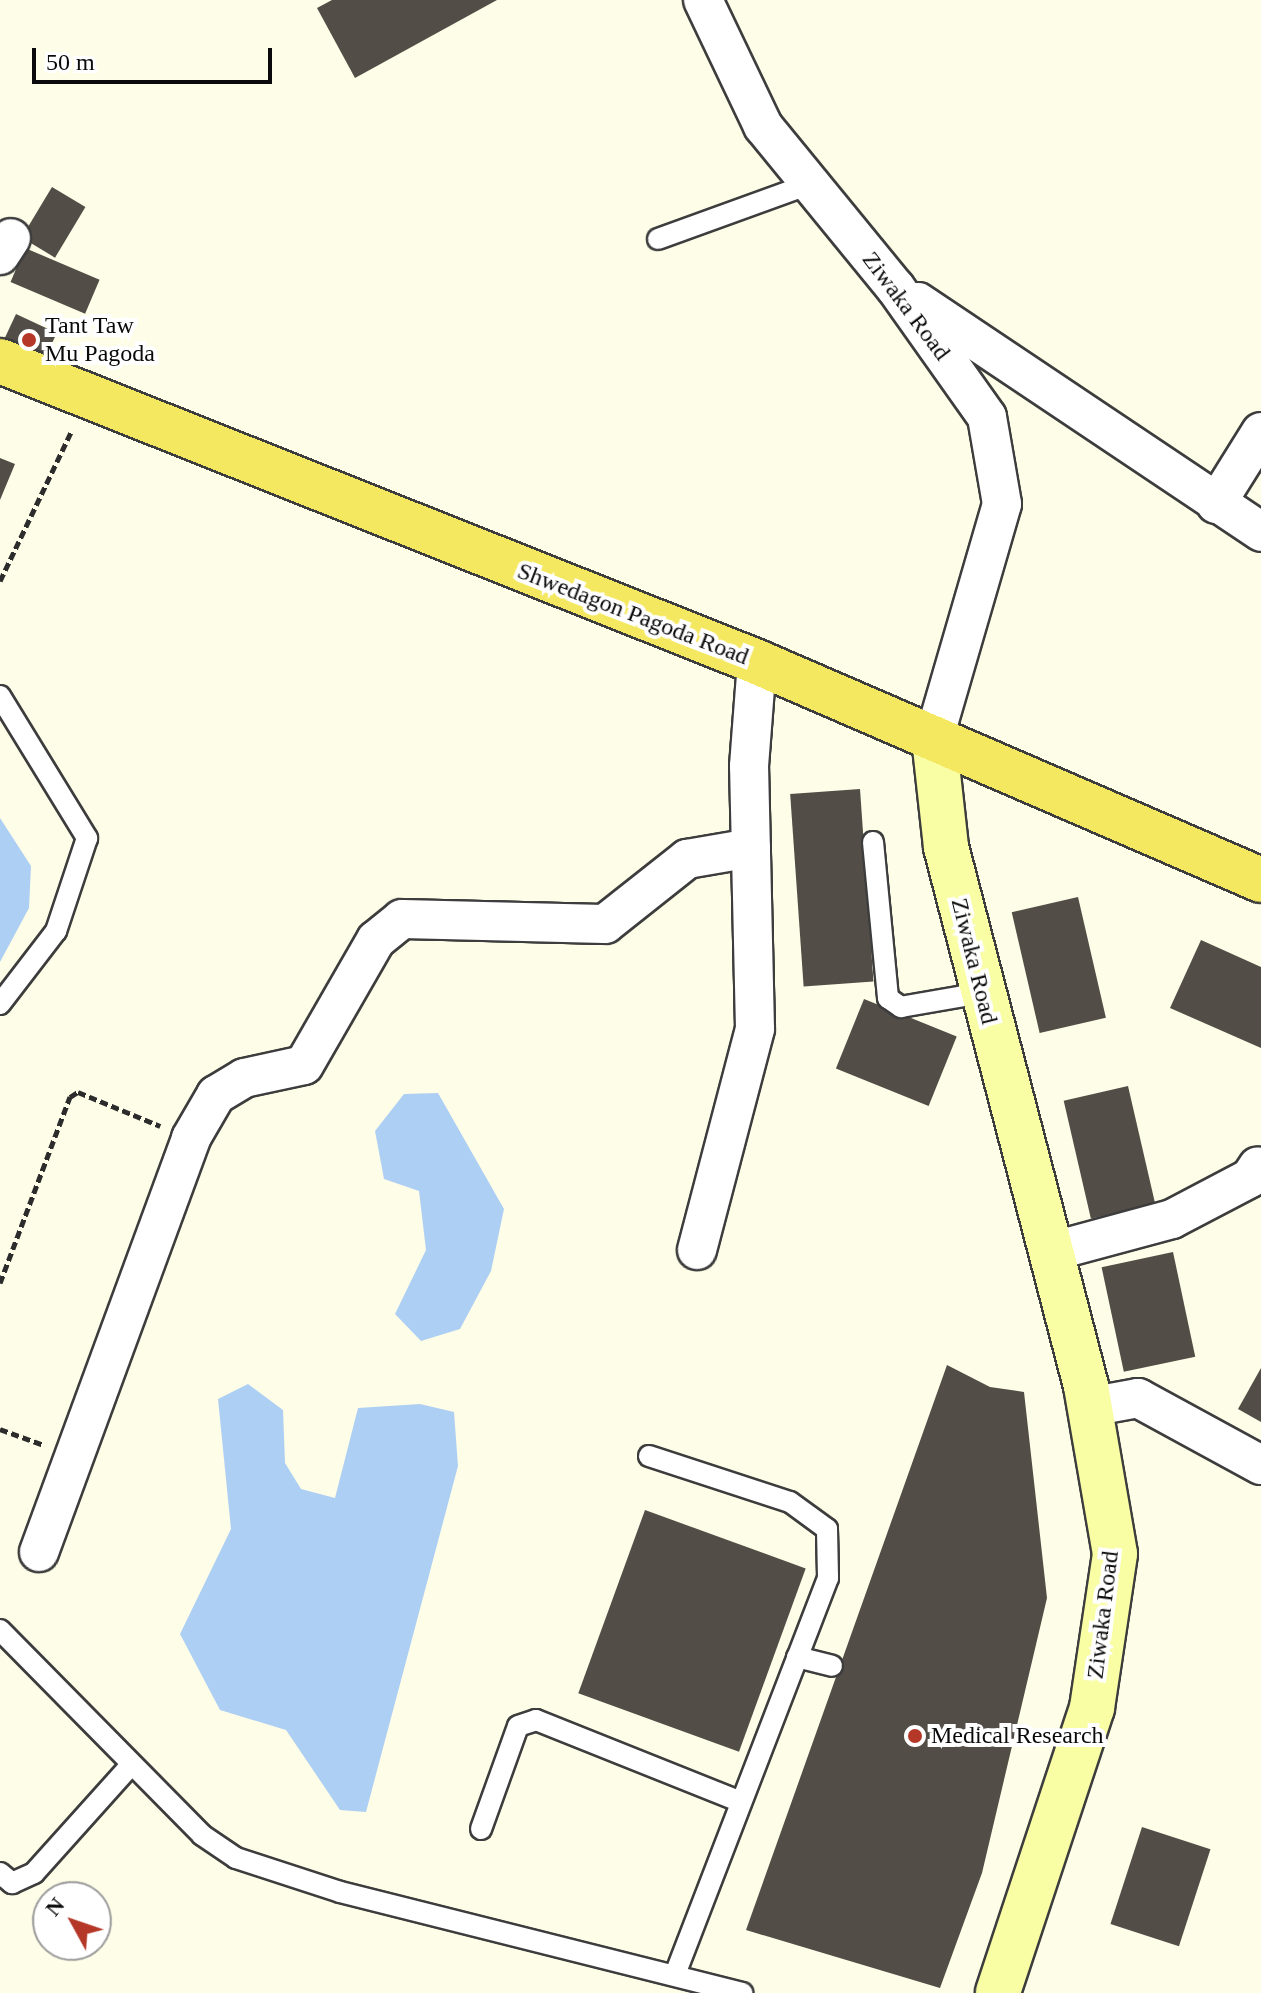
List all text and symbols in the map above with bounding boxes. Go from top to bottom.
scale bar [36,32,276,82]
text: 50 m [46,49,95,75]
street label: Ziwaka Road [856,246,956,366]
place label: Tant Taw Mu Pagoda [45,312,155,368]
marker: Tant Taw Mu Pagoda [20,331,38,349]
street label: Shwedagon Pagoda Road [513,557,753,671]
street label: Ziwaka Road [944,895,1004,1027]
street label: Ziwaka Road [1081,1549,1125,1681]
place label: Medical Research [931,1722,1104,1750]
marker: Medical Research [906,1727,924,1745]
north arrow [32,1881,112,1961]
text: N [40,1892,69,1921]

